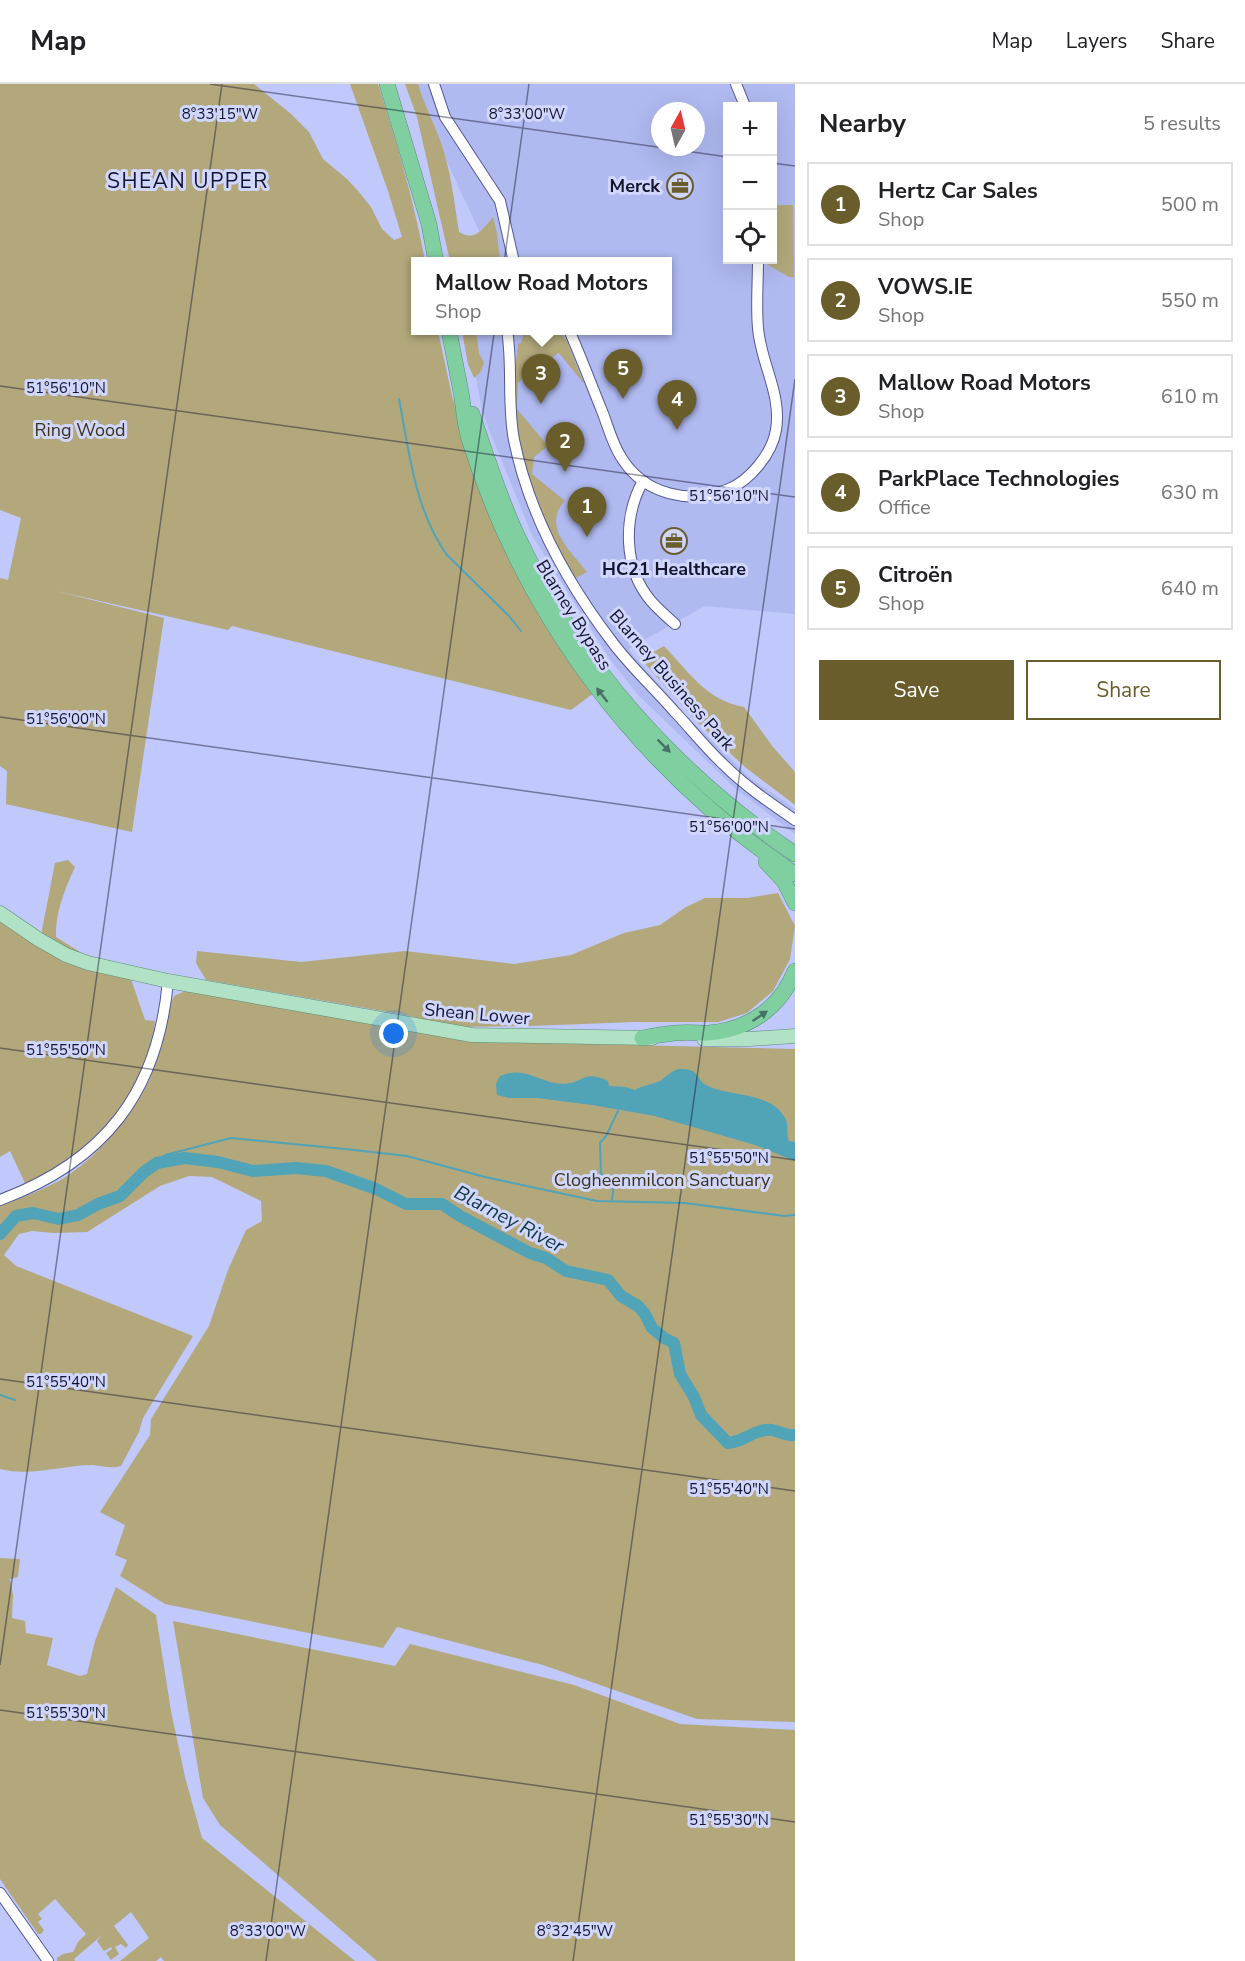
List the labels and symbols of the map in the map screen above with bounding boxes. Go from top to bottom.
north arrow [651,102,705,156]
text: 8°33'15"W [182,104,259,124]
text: 8°33'00"W [489,104,566,124]
district label: SHEAN UPPER [107,167,269,195]
office icon: Merck [665,171,695,201]
place label: Merck [610,174,660,198]
pin: 5 [604,350,642,399]
pin: 3 [522,354,560,404]
text: 51°56'10"N [26,378,106,398]
pin: 4 [658,380,696,430]
park label: Ring Wood [35,418,125,442]
pin: 2 [546,422,584,472]
text: 51°56'10"N [689,486,769,506]
pin: 1 [568,488,606,537]
office icon: HC21 Healthcare [659,526,689,556]
street label: Blarney Bypass [530,555,618,675]
place label: HC21 Healthcare [602,557,746,581]
street label: Blarney Business Park [604,604,741,756]
one-way arrow [597,688,609,703]
text: 51°56'00"N [26,709,106,729]
one-way arrow [657,738,671,752]
text: 51°56'00"N [689,817,769,837]
street label: Shean Lower [423,997,531,1031]
one-way arrow [751,1010,768,1021]
your location [379,1019,408,1048]
text: 51°55'50"N [26,1040,106,1060]
text: 51°55'50"N [689,1148,769,1168]
park label: Clogheenmilcon Sanctuary [554,1168,771,1192]
water label: Blarney River [449,1179,569,1260]
text: 51°55'40"N [26,1372,106,1392]
text: 51°55'40"N [689,1479,769,1499]
text: 51°55'30"N [26,1703,106,1723]
text: 51°55'30"N [689,1810,769,1830]
text: 8°33'00"W [230,1921,307,1941]
text: 8°32'45"W [537,1921,614,1941]

